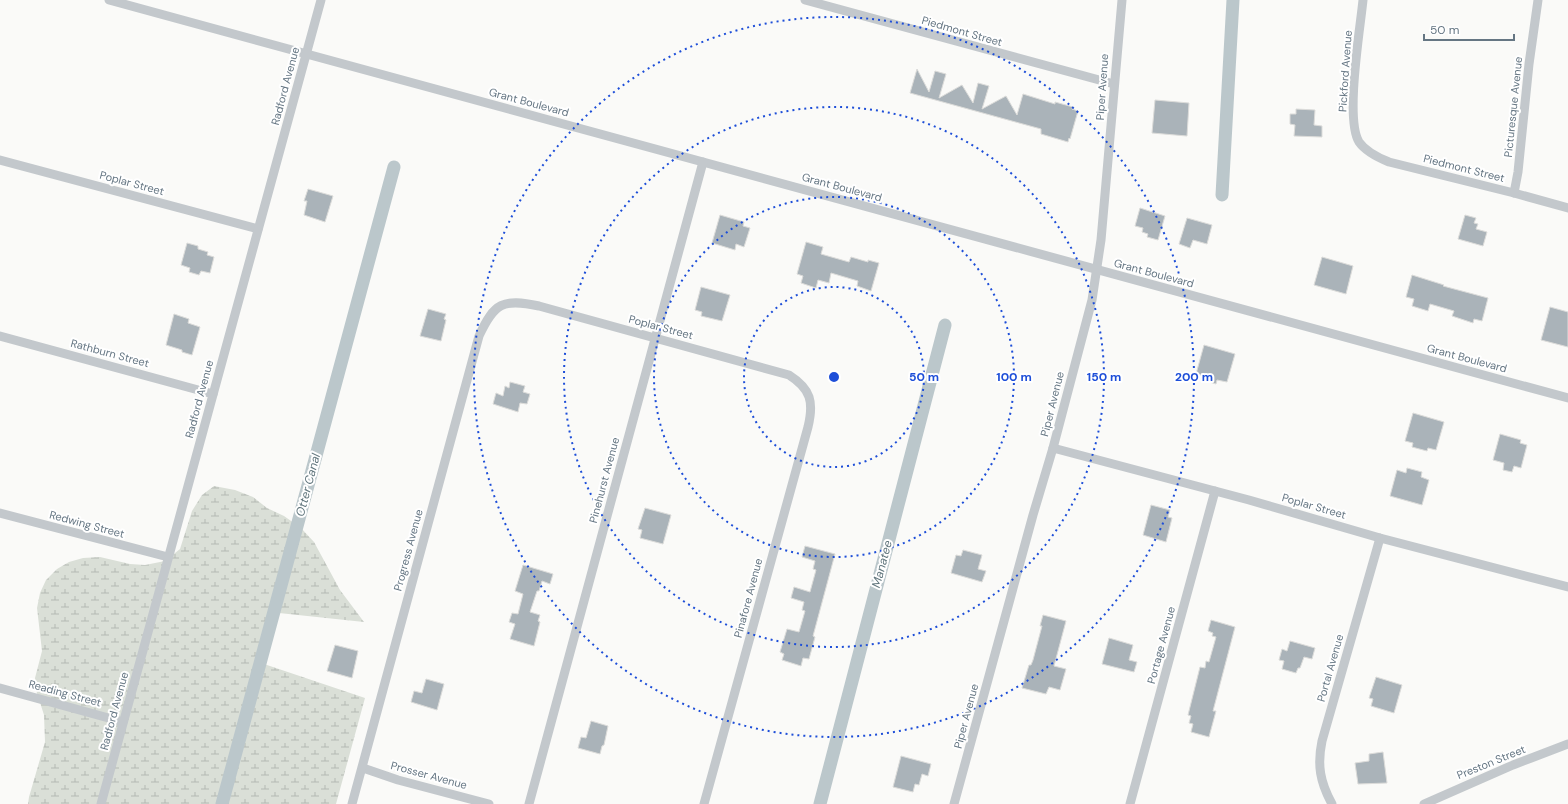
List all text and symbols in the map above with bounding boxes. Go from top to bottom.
street label: Piedmont Street [920,13,1004,49]
scale bar [1424,16,1514,42]
text: 50 m [1430,22,1459,38]
street label: Pickford Avenue [1335,30,1355,112]
street label: Radford Avenue [268,45,302,127]
street label: Piper Avenue [1093,53,1111,121]
street label: Picturesque Avenue [1501,56,1525,158]
street label: Grant Boulevard [488,85,571,119]
street label: Piedmont Street [1422,151,1506,185]
street label: Poplar Street [98,168,166,198]
street label: Grant Boulevard [801,170,884,204]
street label: Grant Boulevard [1113,256,1196,290]
street label: Poplar Street [627,312,695,342]
street label: Rathburn Street [69,336,151,370]
street label: Grant Boulevard [1426,341,1509,375]
street label: Radford Avenue [182,358,216,440]
text: 50 m [909,369,939,385]
text: 100 m [996,369,1032,385]
text: 150 m [1087,369,1121,385]
text: 200 m [1175,369,1213,385]
centre of rings [827,370,841,384]
street label: Piper Avenue [1037,370,1067,438]
street label: Pinehurst Avenue [586,436,622,524]
water label: Otter Canal [292,451,324,518]
street label: Poplar Street [1280,490,1348,522]
street label: Redwing Street [48,507,126,541]
street label: Progress Avenue [390,508,426,592]
water label: Manatee [868,538,896,589]
street label: Pinafore Avenue [731,557,765,639]
street label: Portage Avenue [1144,605,1178,685]
street label: Portal Avenue [1314,633,1346,703]
street label: Radford Avenue [97,670,131,752]
street label: Reading Street [27,677,103,709]
street label: Piper Avenue [951,682,981,750]
street label: Preston Street [1455,742,1527,782]
street label: Prosser Avenue [389,758,469,792]

